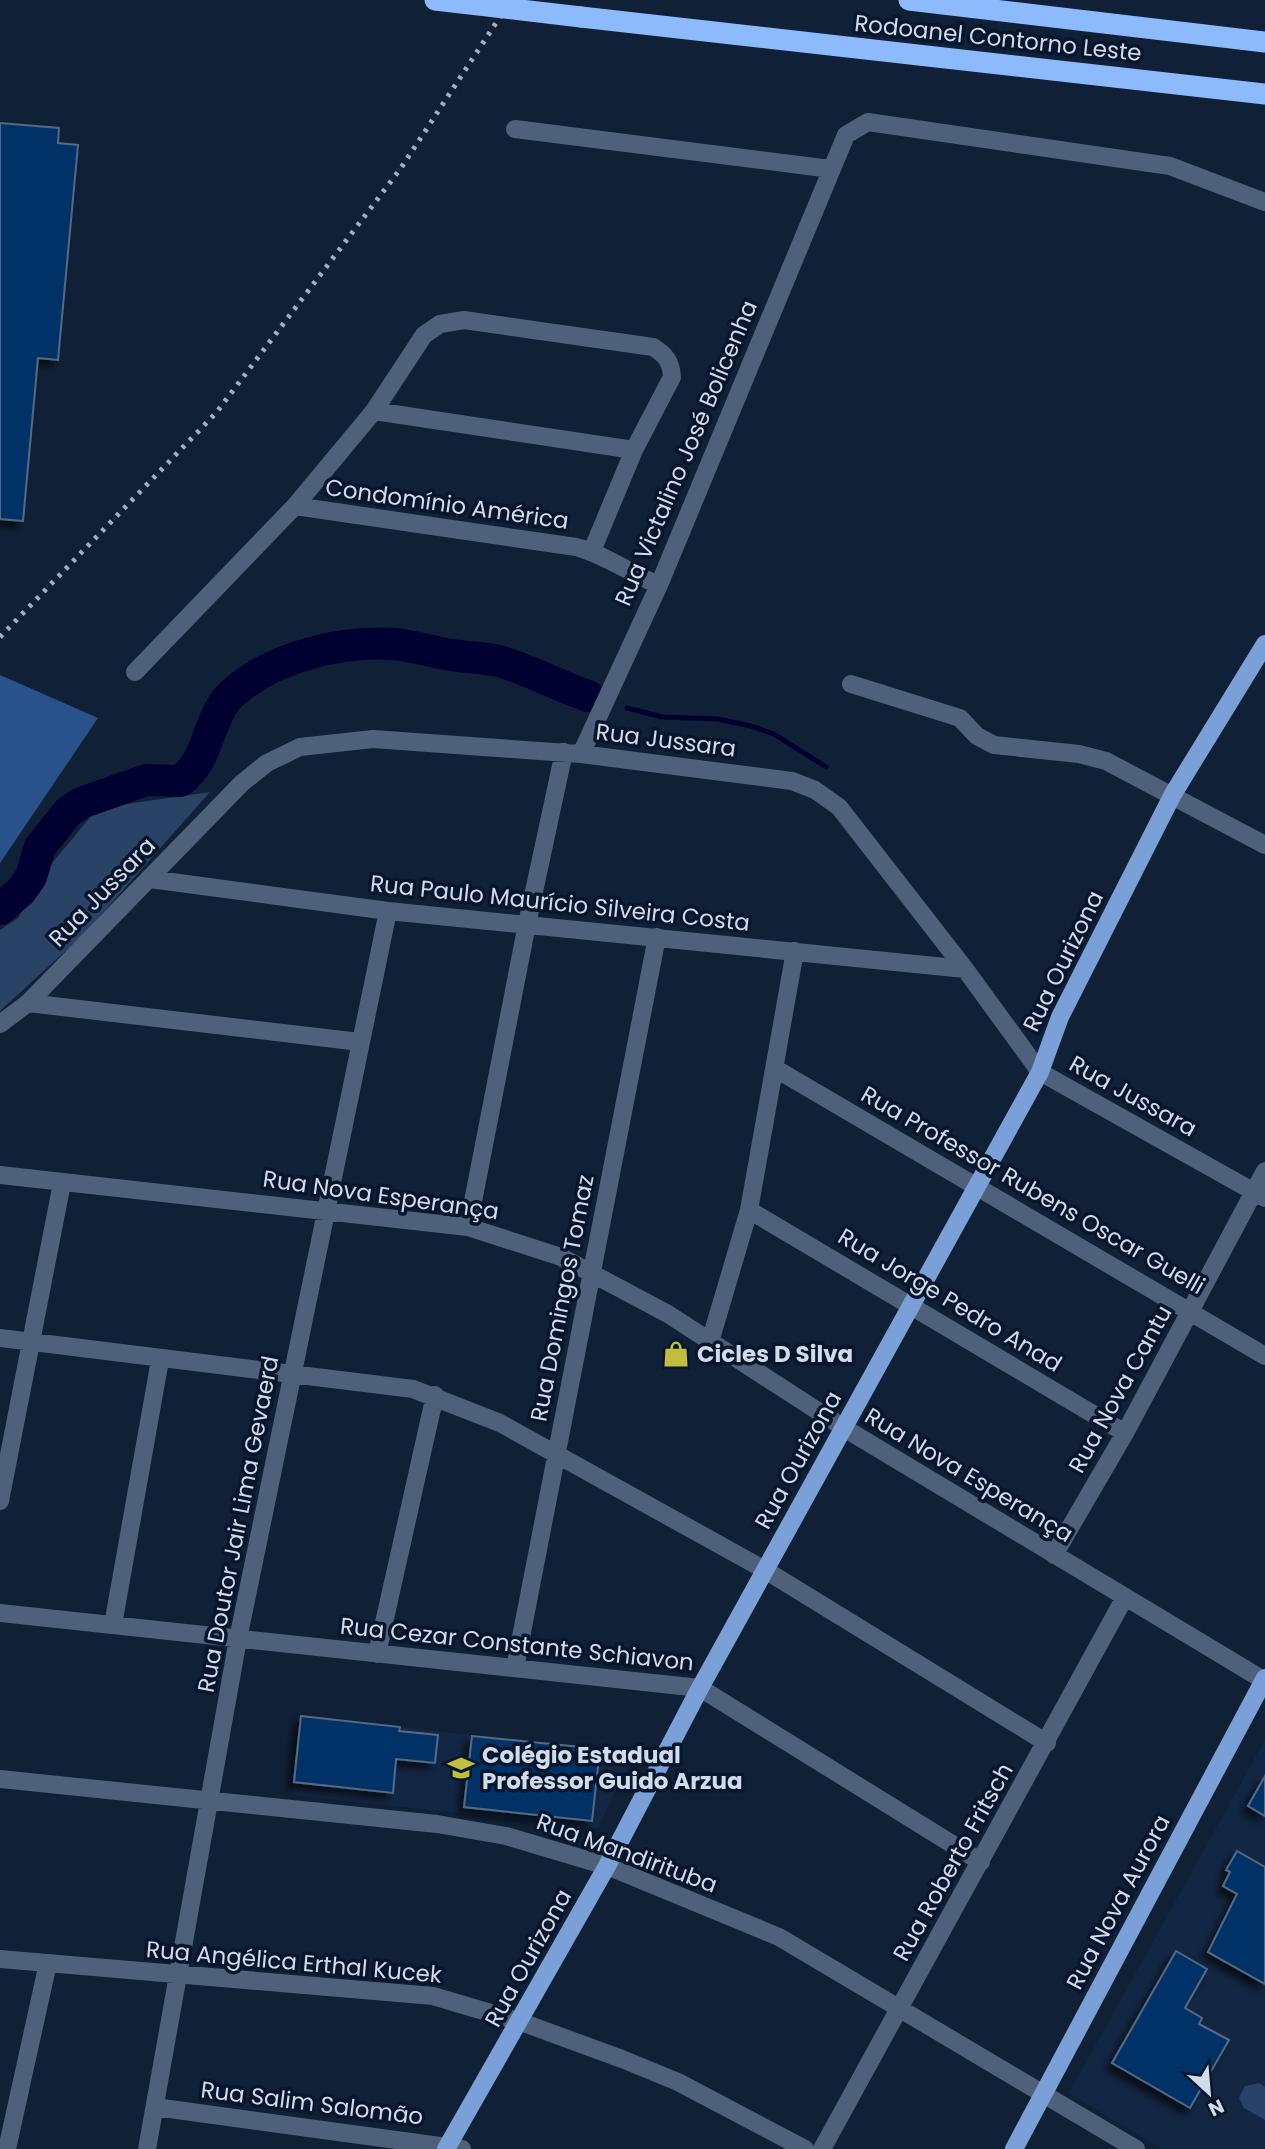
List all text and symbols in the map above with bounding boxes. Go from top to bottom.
street label: Rodoanel Contorno Leste [853,7,1143,69]
street label: Rua Victalino José Bolicenha [607,295,765,611]
street label: Condomínio América [323,471,571,537]
street label: Rua Jussara [594,716,738,764]
street label: Rua Jussara [42,830,162,954]
street label: Rua Paulo Maurício Silveira Costa [369,867,751,939]
street label: Rua Ourizona [1015,885,1111,1037]
street label: Rua Jussara [1064,1048,1202,1144]
street label: Rua Professor Rubens Oscar Guelli [855,1078,1211,1302]
street label: Rua Nova Esperança [261,1163,501,1227]
street label: Rua Domingos Tomaz [522,1172,602,1424]
street label: Rua Jorge Pedro Anad [832,1220,1068,1380]
street label: Rua Nova Cantu [1061,1299,1179,1479]
place label: Cicles D Silva [697,1338,853,1370]
shop icon: Cicles D Silva [661,1339,691,1369]
street label: Rua Doutor Jair Lima Gevaerd [190,1353,286,1695]
street label: Rua Ourizona [747,1385,849,1535]
street label: Rua Nova Esperança [859,1400,1079,1550]
street label: Rua Cezar Constante Schiavon [339,1610,695,1678]
place label: Colégio Estadual Professor Guido Arzua [482,1739,743,1797]
school or university icon: Colégio Estadual Professor Guido Arzua [446,1753,476,1783]
street label: Rua Roberto Fritsch [885,1757,1021,1967]
street label: Rua Mandirituba [532,1805,722,1901]
street label: Rua Nova Aurora [1058,1809,1178,1995]
street label: Rua Ourizona [477,1883,579,2033]
street label: Rua Angélica Erthal Kucek [145,1933,443,1991]
north arrow [1174,2058,1244,2128]
street label: Rua Salim Salomão [199,2073,425,2133]
text: N [1204,2093,1229,2123]

